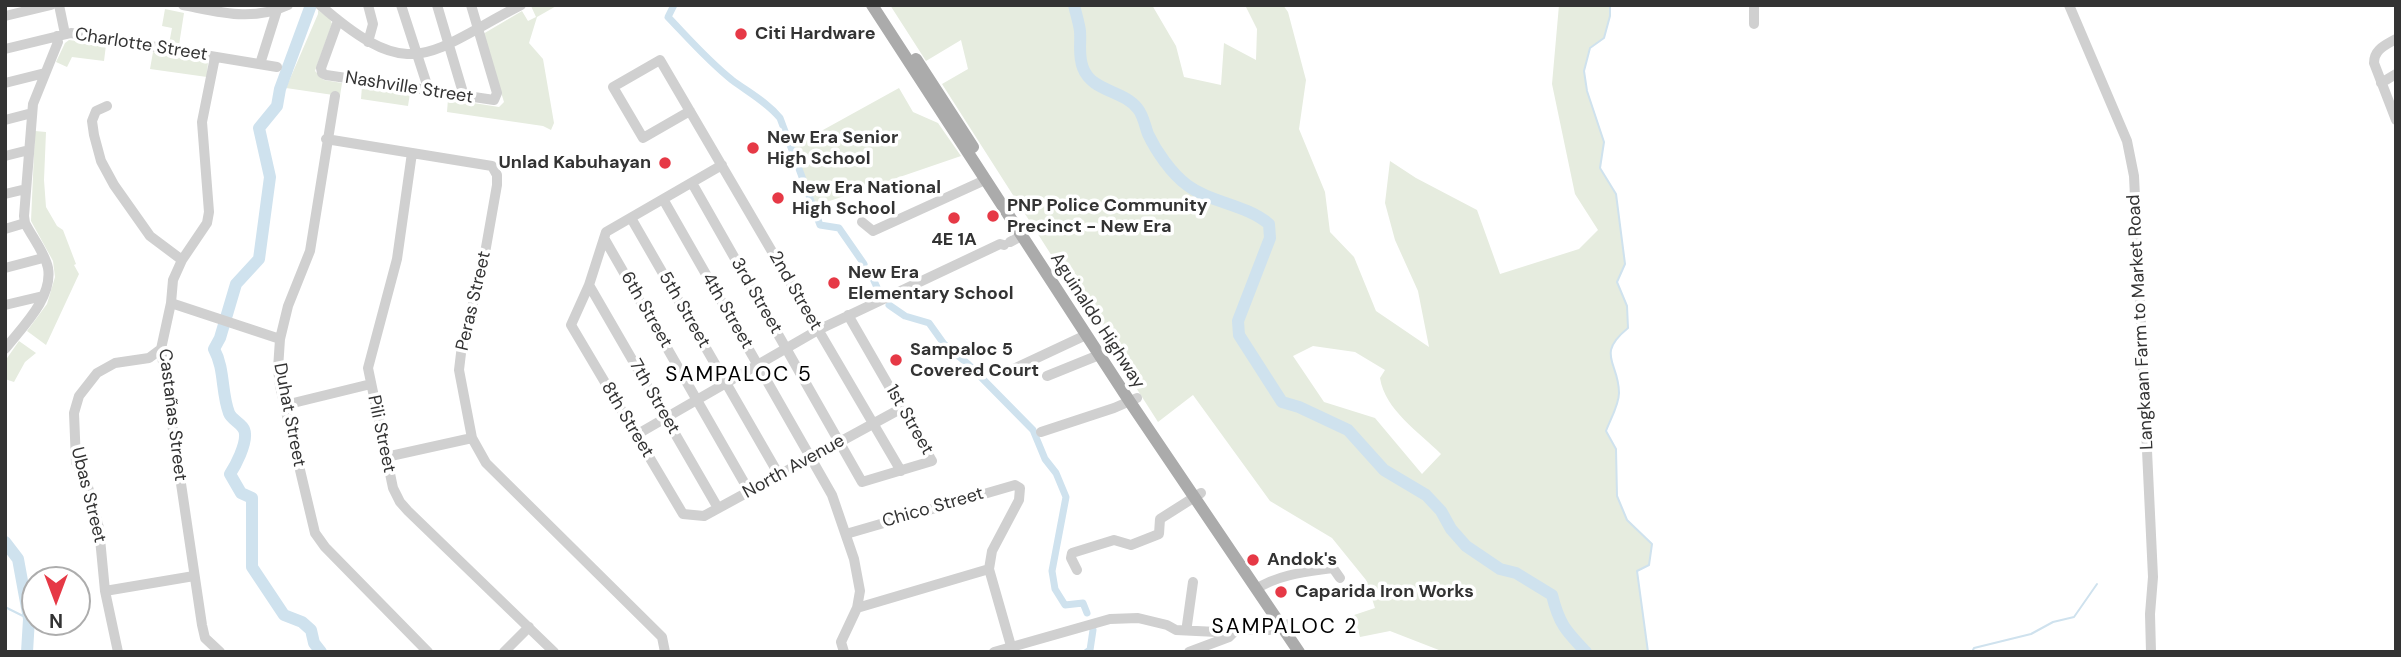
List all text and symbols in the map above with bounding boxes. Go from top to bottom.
place label: Citi Hardware [755,23,875,45]
street label: Charlotte Street [73,24,209,66]
marker: Citi Hardware [733,26,749,42]
street label: Nashville Street [343,67,475,109]
place label: New Era Senior High School [767,127,898,170]
marker: New Era Senior High School [745,140,761,156]
place label: Unlad Kabuhayan [499,152,651,174]
marker: Unlad Kabuhayan [657,155,673,171]
place label: New Era National High School [792,177,941,220]
marker: New Era National High School [770,190,786,206]
street label: Langkaan Farm to Market Road [2124,194,2158,450]
place label: PNP Police Community Precinct - New Era [1007,195,1208,238]
marker: PNP Police Community Precinct - New Era [985,208,1001,224]
marker: 4E 1A [946,210,962,226]
place label: 4E 1A [931,229,977,251]
street label: 2nd Street [764,248,826,334]
street label: Peras Street [452,249,496,353]
street label: Aguinaldo Highway [1045,249,1149,393]
street label: 3rd Street [726,254,786,338]
place label: New Era Elementary School [848,262,1014,304]
street label: 6th Street [616,268,676,352]
street label: 5th Street [654,268,714,352]
street label: 4th Street [697,269,757,353]
marker: New Era Elementary School [826,275,842,291]
place label: Sampaloc 5 Covered Court [910,339,1039,382]
street label: Castañas Street [153,348,191,482]
marker: Sampaloc 5 Covered Court [888,352,904,368]
street label: 7th Street [624,356,684,438]
street label: Duhat Street [268,361,310,469]
district label: SAMPALOC 5 [667,362,811,388]
street label: 8th Street [596,378,658,462]
street label: 1st Street [880,381,938,459]
street label: Pili Street [362,393,400,475]
street label: North Avenue [739,430,849,504]
street label: Ubas Street [66,445,110,545]
street label: Chico Street [880,483,986,533]
place label: Andok's [1267,549,1337,571]
marker: Andok's [1245,552,1261,568]
north arrow [21,566,91,636]
place label: Caparida Iron Works [1295,581,1474,603]
marker: Caparida Iron Works [1273,584,1289,600]
text: N [49,608,63,633]
district label: SAMPALOC 2 [1213,614,1357,640]

